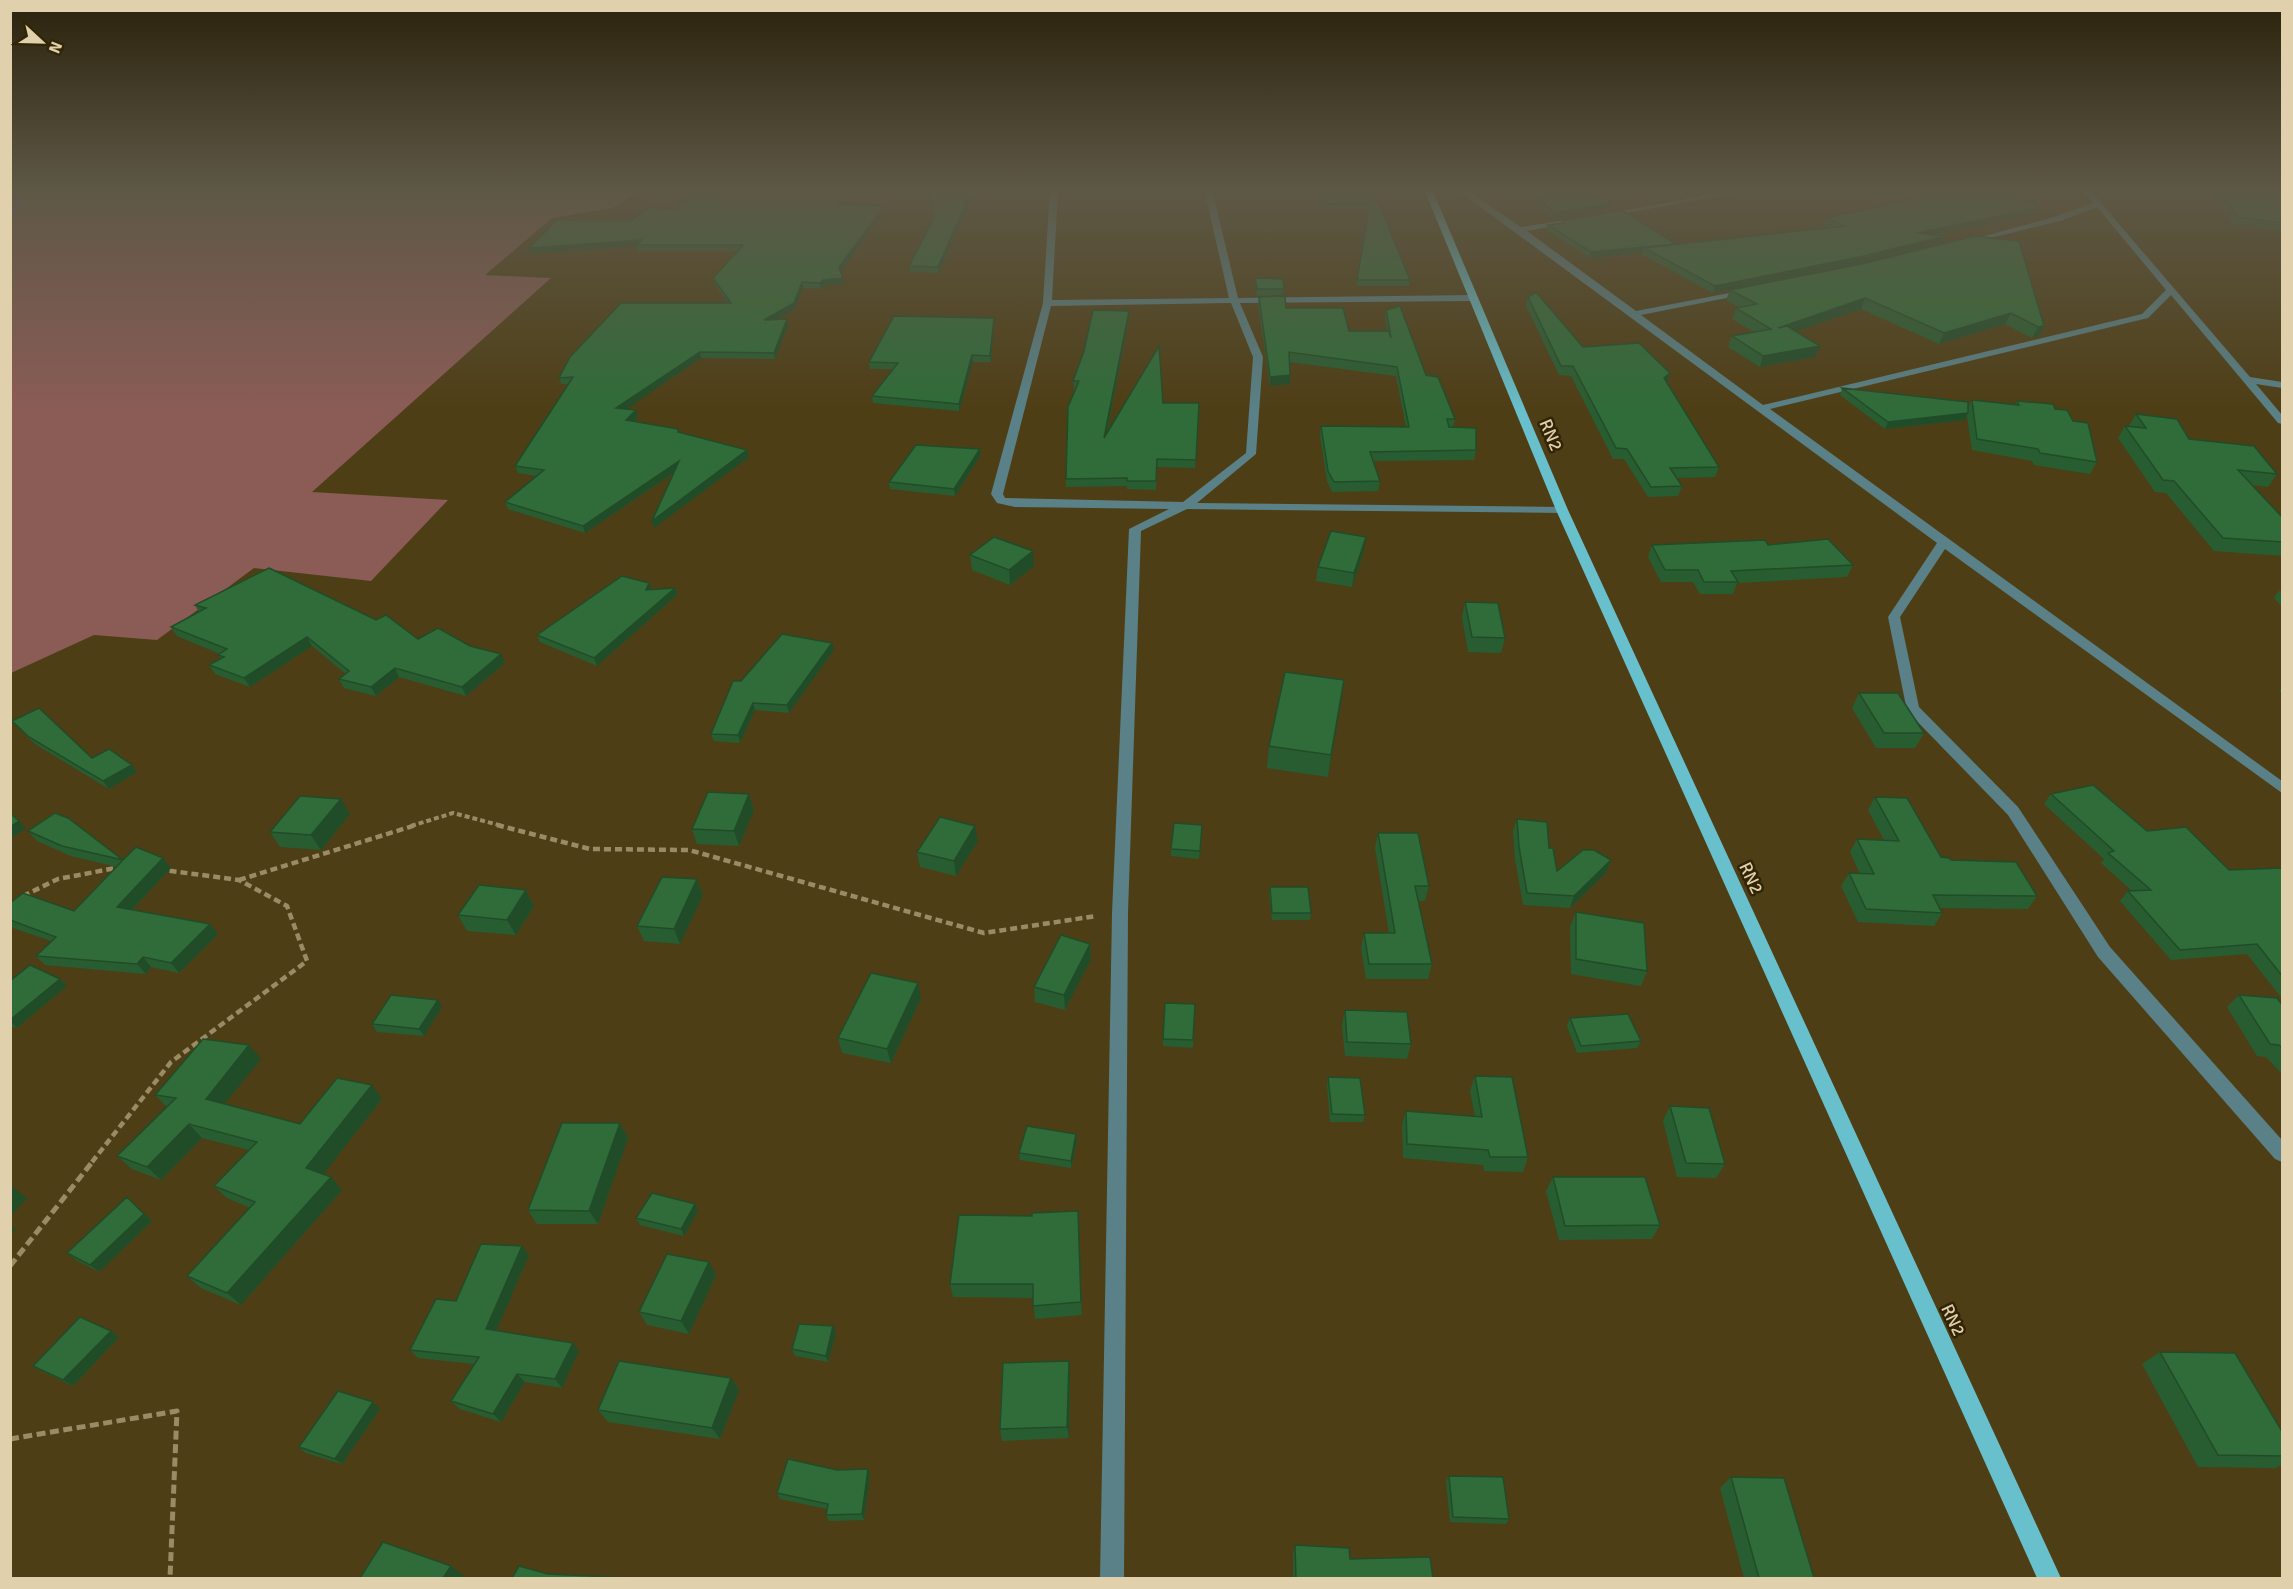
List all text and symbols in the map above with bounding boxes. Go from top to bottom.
north arrow [12,12,72,72]
text: N [44,38,66,56]
street label: RN2 [1534,416,1568,454]
street label: RN2 [1734,859,1768,897]
street label: RN2 [1936,1301,1970,1339]

